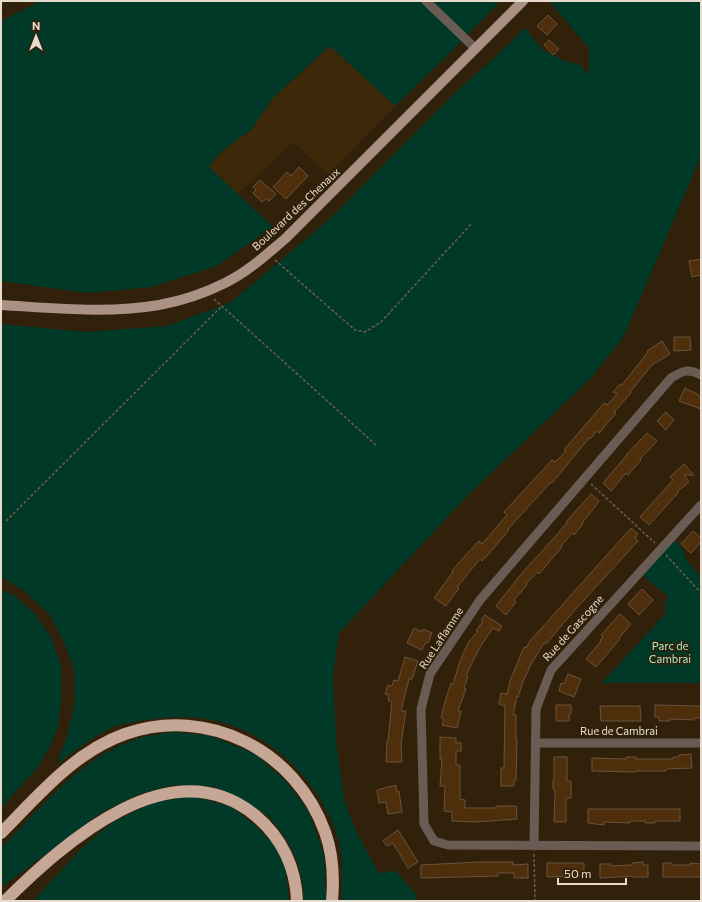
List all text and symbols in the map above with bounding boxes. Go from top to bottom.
north arrow [16,16,56,56]
text: N [32,19,40,32]
street label: Boulevard des Chenaux [249,165,342,253]
street label: Rue de Gascogne [540,592,606,663]
street label: Rue Laflamme [416,604,466,671]
park label: Parc de Cambrai [649,639,691,665]
street label: Rue de Cambrai [580,724,658,737]
scale bar [558,860,626,886]
text: 50 m [564,866,592,880]

